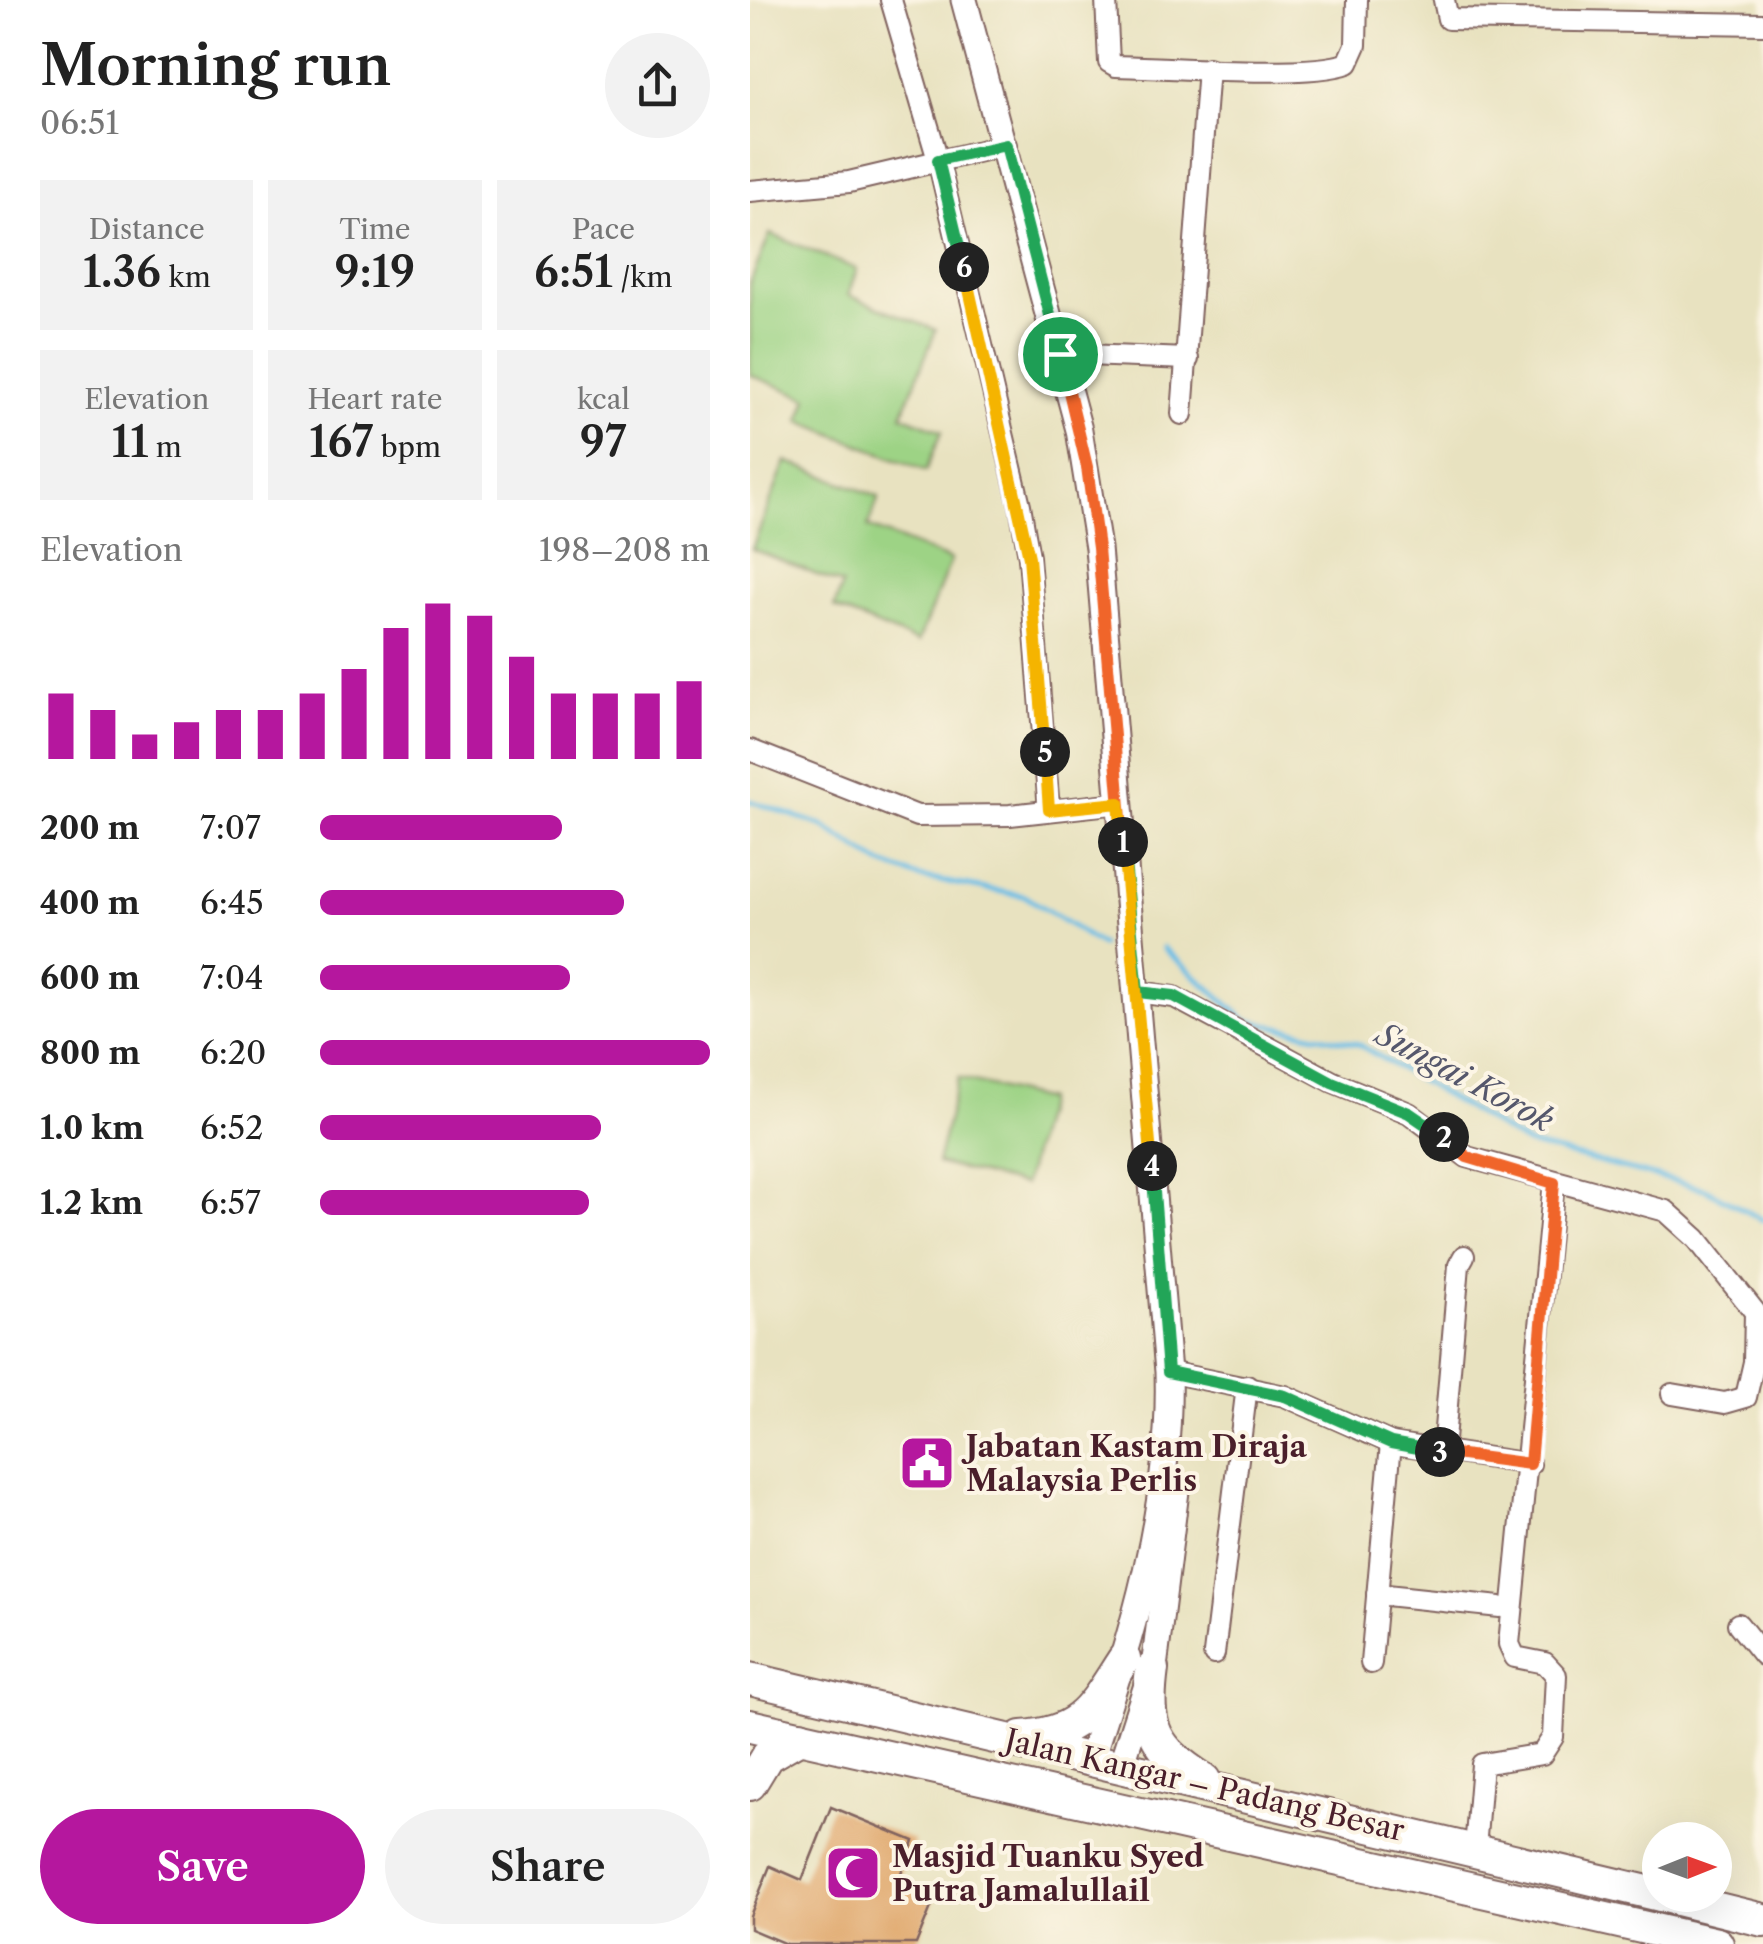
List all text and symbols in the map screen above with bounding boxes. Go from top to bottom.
text: Morning run [40,32,391,99]
button: share [605,33,710,138]
text: 06:51 [40,103,119,142]
text: Distance [89,212,205,246]
text: Time [340,212,410,246]
text: Pace [572,212,635,246]
pin: 6 [939,242,989,292]
text: 1.36 [83,246,161,298]
text: 9:19 [335,246,415,298]
text: 6:51 [534,246,613,298]
text: 6 [956,250,972,284]
text: km [161,260,211,294]
text: /km [613,260,673,294]
pin [1018,312,1103,397]
icon: arrive [1033,327,1088,382]
text: Elevation [84,382,209,416]
text: Heart rate [308,382,442,416]
text: kcal [577,382,630,416]
text: 11 [111,416,148,468]
text: 167 [309,416,373,468]
text: 97 [580,416,627,468]
text: m [148,430,182,464]
text: bpm [373,430,441,464]
text: Elevation [40,530,183,569]
text: 198–208 m [539,530,710,569]
pin: 5 [1020,727,1070,777]
text: 5 [1037,735,1053,769]
text: 200 m [40,808,140,847]
text: 7:07 [200,808,261,847]
pin: 1 [1098,817,1148,867]
text: 1 [1117,825,1129,859]
text: 400 m [40,883,140,922]
text: 6:45 [200,883,264,922]
text: 600 m [40,958,140,997]
text: 7:04 [200,958,264,997]
water label: Sungai Korok [1368,1013,1561,1140]
text: 800 m [40,1033,140,1072]
text: 6:20 [200,1033,266,1072]
text: 1.0 km [40,1108,144,1147]
text: 6:52 [200,1108,264,1147]
pin: 2 [1419,1112,1469,1162]
text: 2 [1436,1120,1452,1154]
pin: 4 [1127,1141,1177,1191]
text: 4 [1144,1149,1160,1183]
text: 1.2 km [40,1183,143,1222]
text: 6:57 [200,1183,261,1222]
pin: 3 [1415,1427,1465,1477]
place label: Jabatan Kastam Diraja Malaysia Perlis [961,1428,1307,1499]
public building icon: Jabatan Kastam Diraja Malaysia Perlis [897,1433,957,1493]
text: 3 [1432,1435,1448,1469]
street label: Jalan Kangar – Padang Besar [998,1720,1409,1849]
button: Save [40,1809,365,1924]
button: Share [385,1809,710,1924]
north arrow [1642,1822,1732,1912]
map controls [1642,1822,1732,1912]
place label: Masjid Tuanku Syed Putra Jamalullail [892,1838,1204,1909]
mosque icon: Masjid Tuanku Syed Putra Jamalullail [823,1843,883,1903]

